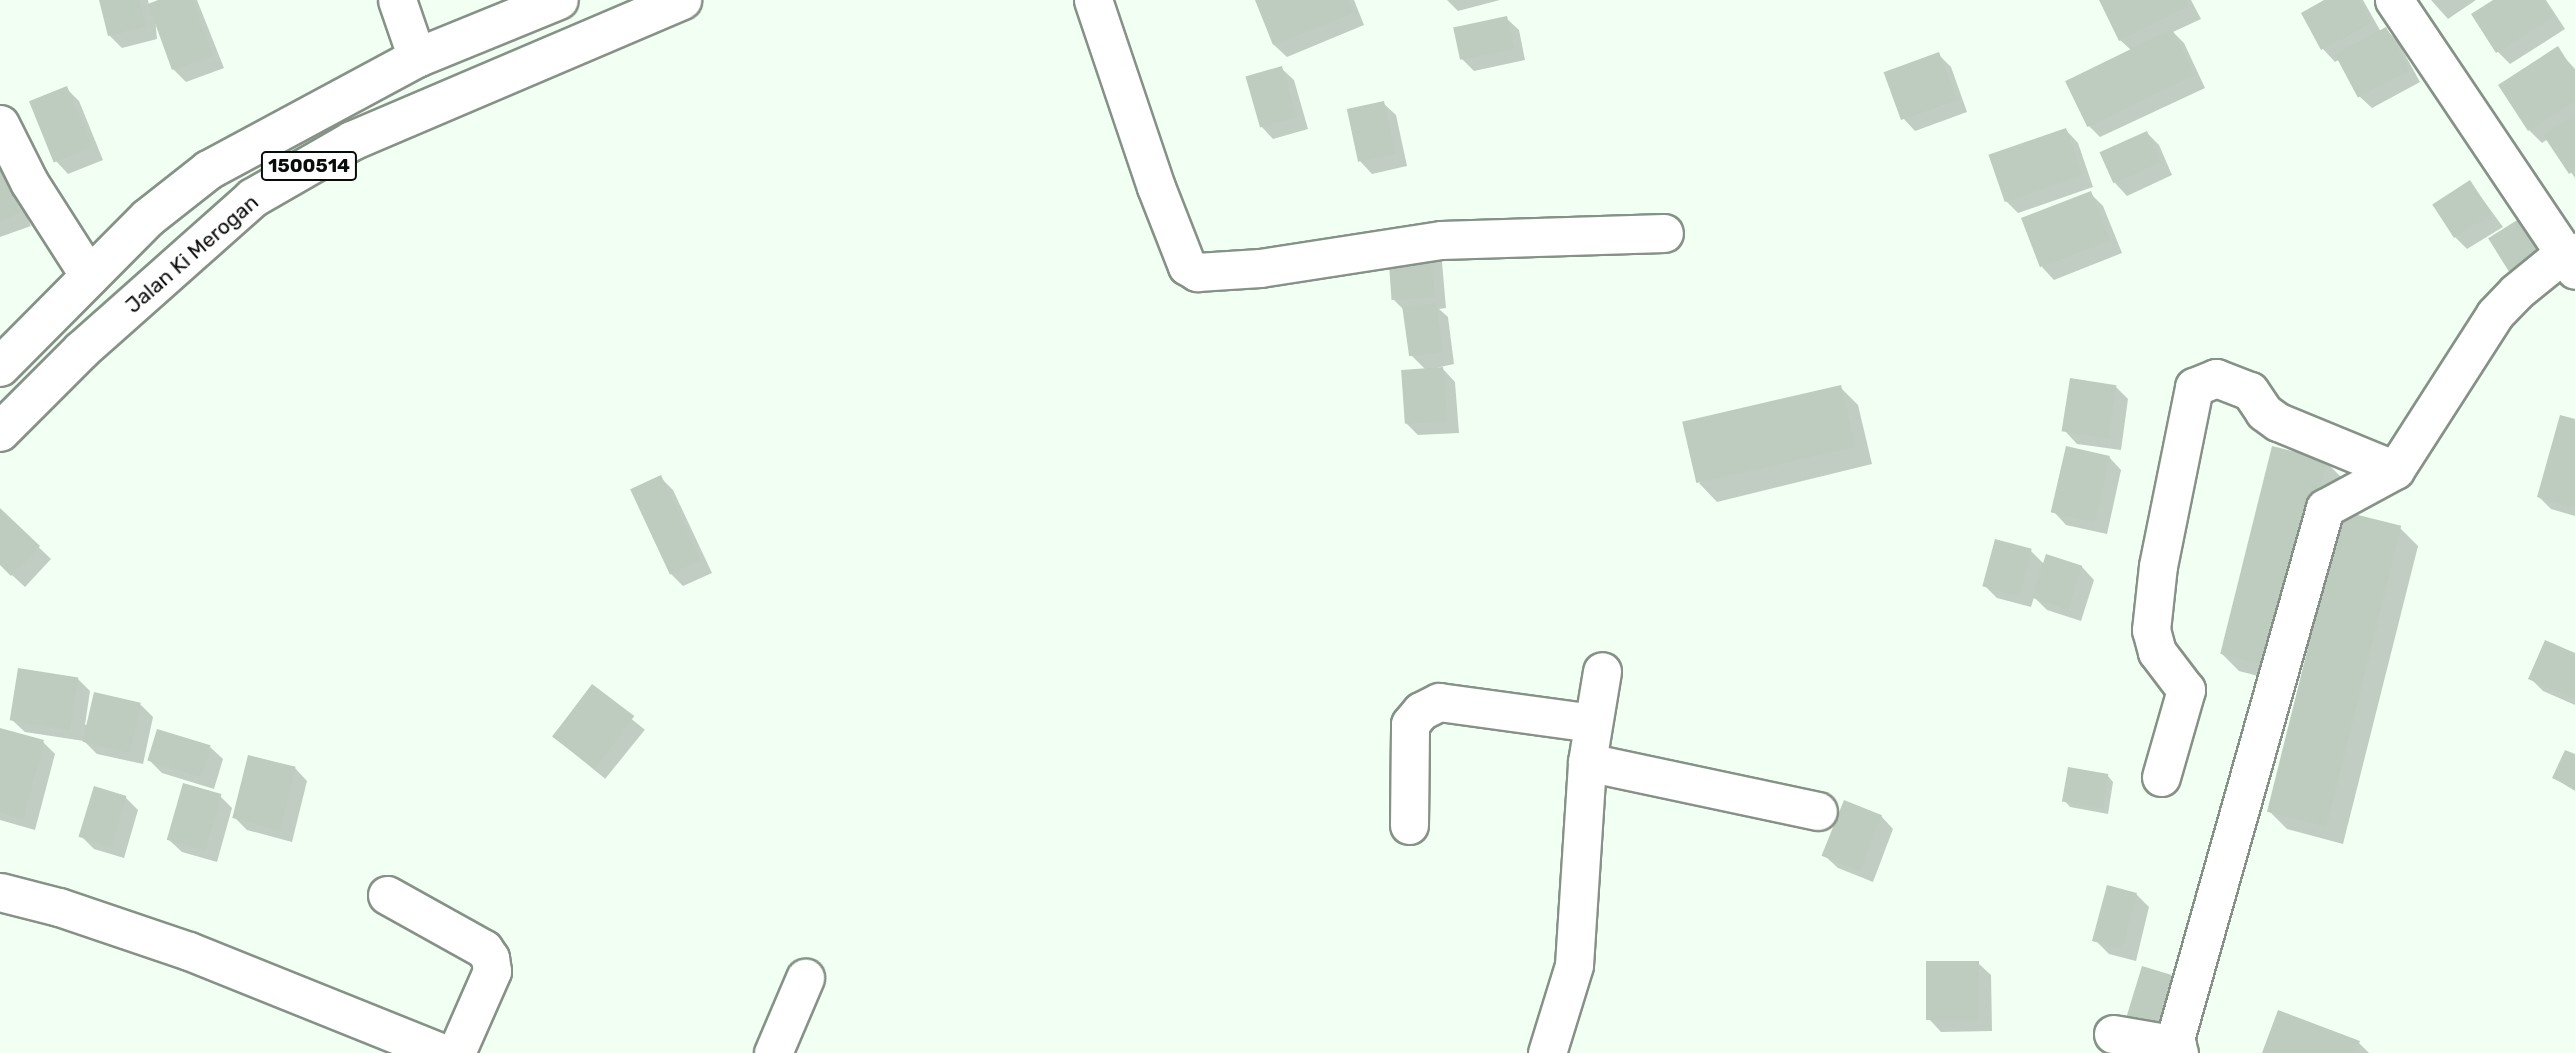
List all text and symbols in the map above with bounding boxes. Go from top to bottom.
road number: 1500514 [260,150,358,182]
street label: Jalan Ki Merogan [121,190,263,318]

